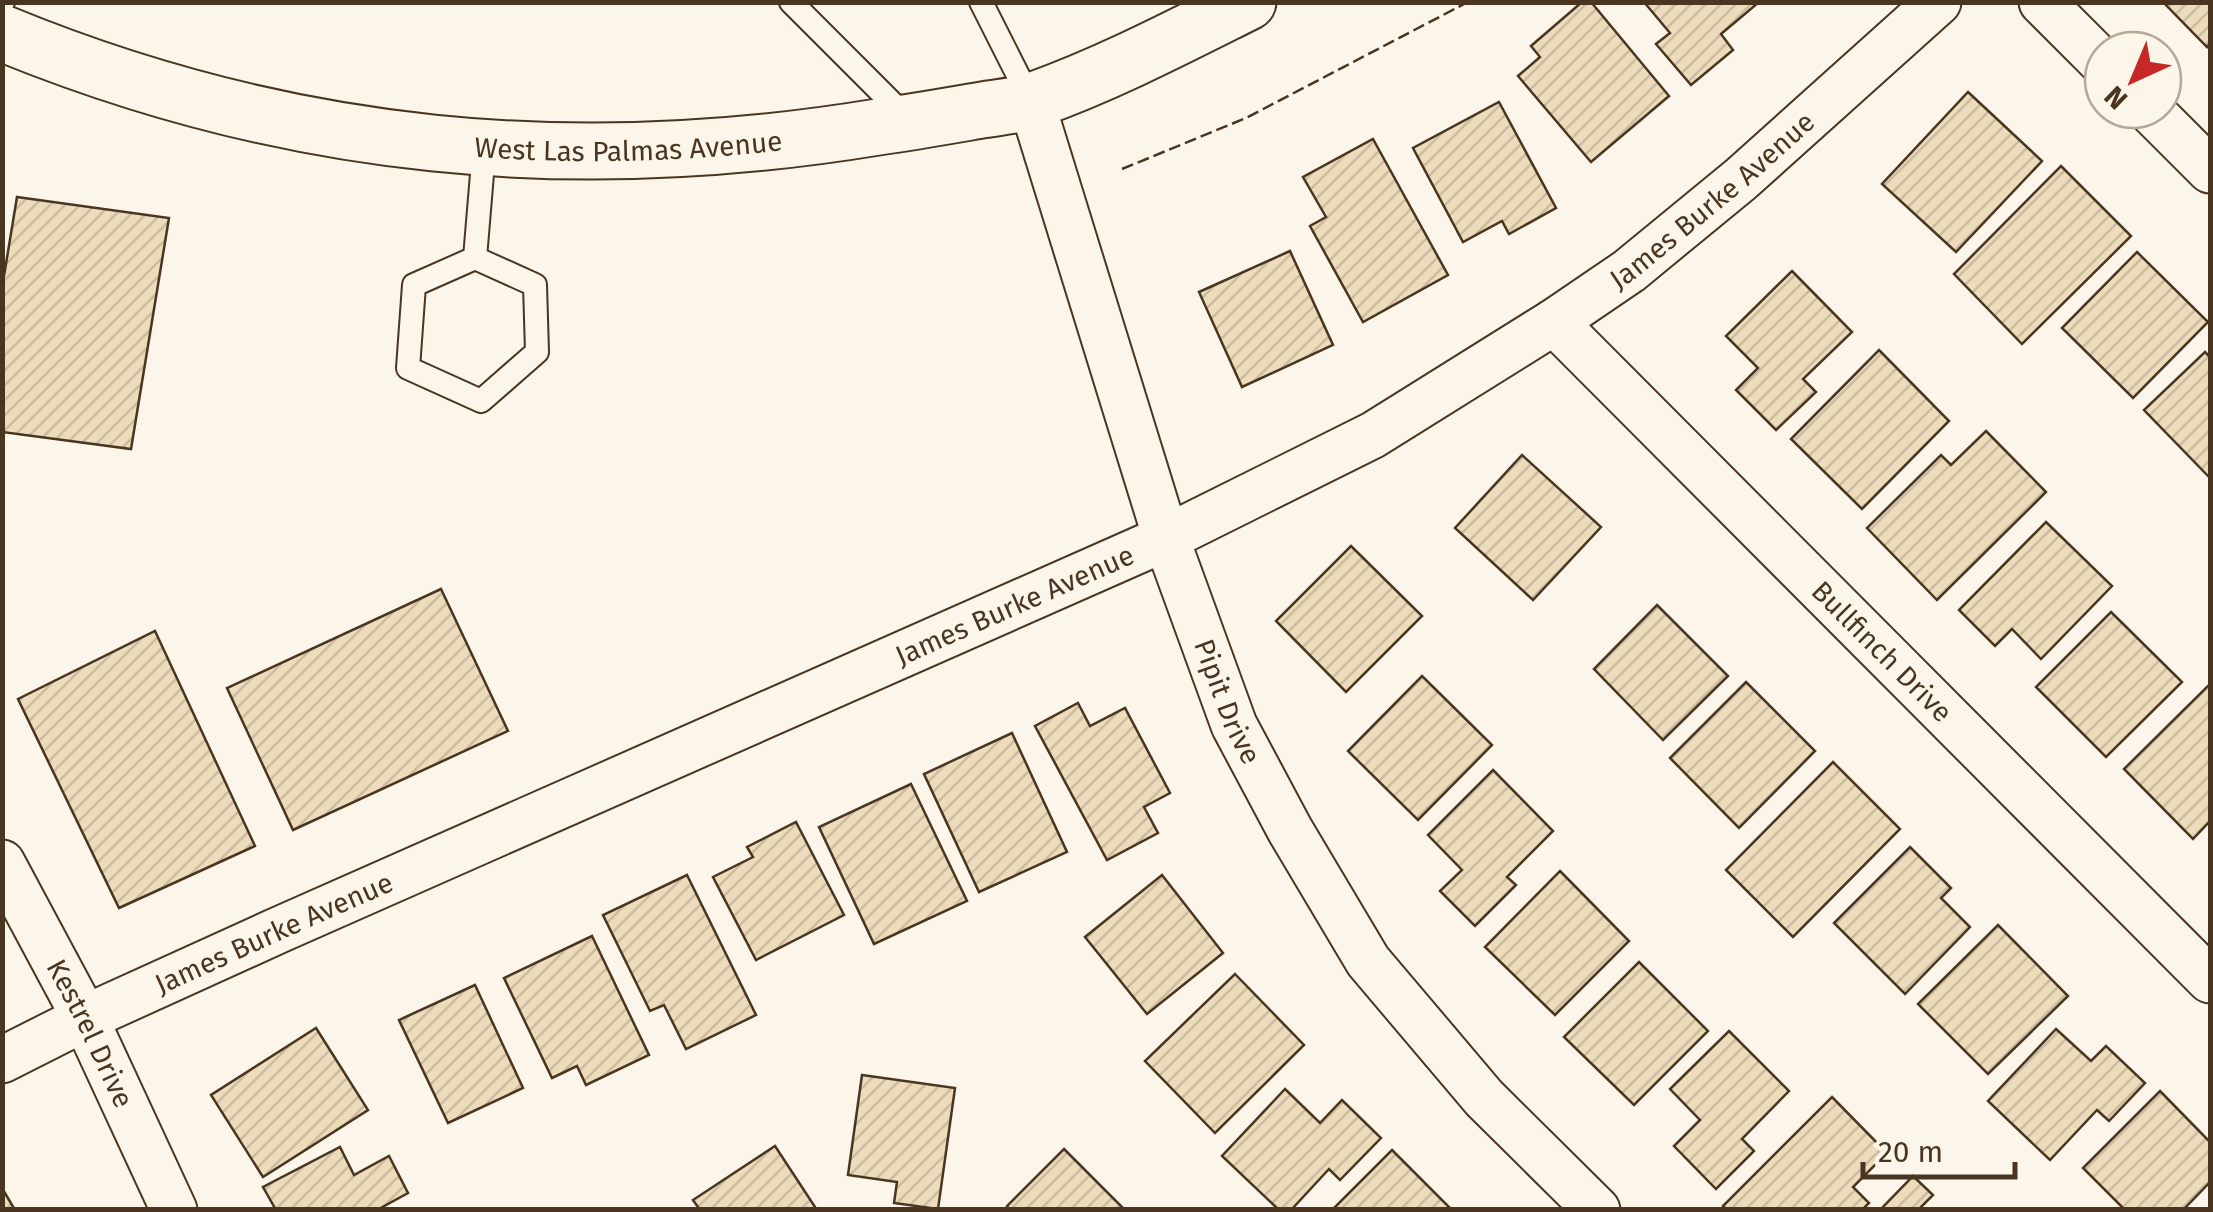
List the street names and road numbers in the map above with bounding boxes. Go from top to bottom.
street label: James Burke Avenue [1603,105,1821,296]
street label: West Las Palmas Avenue [473,124,784,168]
street label: James Burke Avenue [890,538,1139,672]
street label: Bullfinch Drive [1805,574,1959,729]
street label: Pipit Drive [1188,634,1268,769]
street label: James Burke Avenue [149,865,398,1001]
street label: Kestrel Drive [40,953,141,1113]

